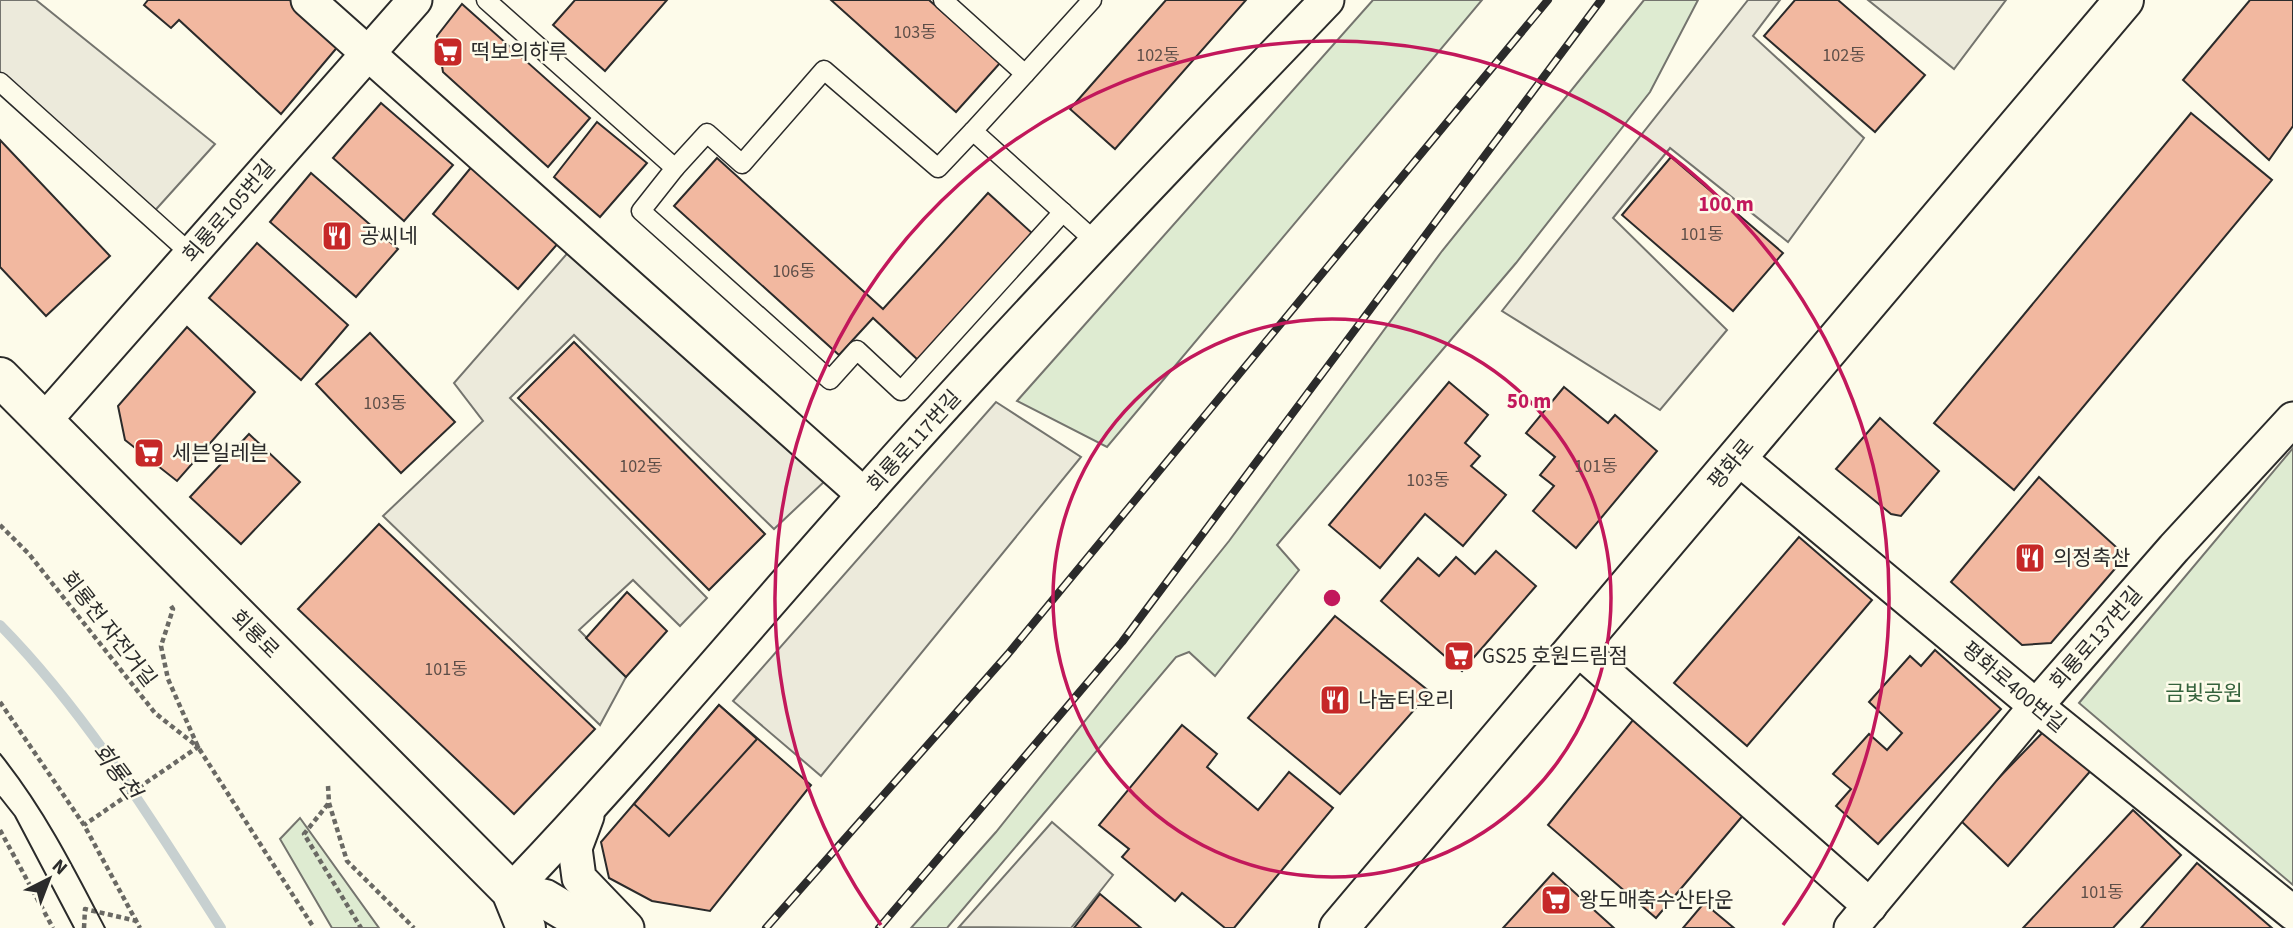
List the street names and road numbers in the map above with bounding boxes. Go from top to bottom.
street label: 회룡로105번길 [176,153,282,269]
street label: 회룡로117번길 [860,383,968,499]
street label: 평화로 [1701,432,1761,496]
street label: 회룡천 자전거길 [54,565,164,693]
street label: 회룡로137번길 [2043,580,2149,696]
street label: 회룡로 [224,603,286,665]
street label: 평화로400번길 [1955,634,2073,740]

